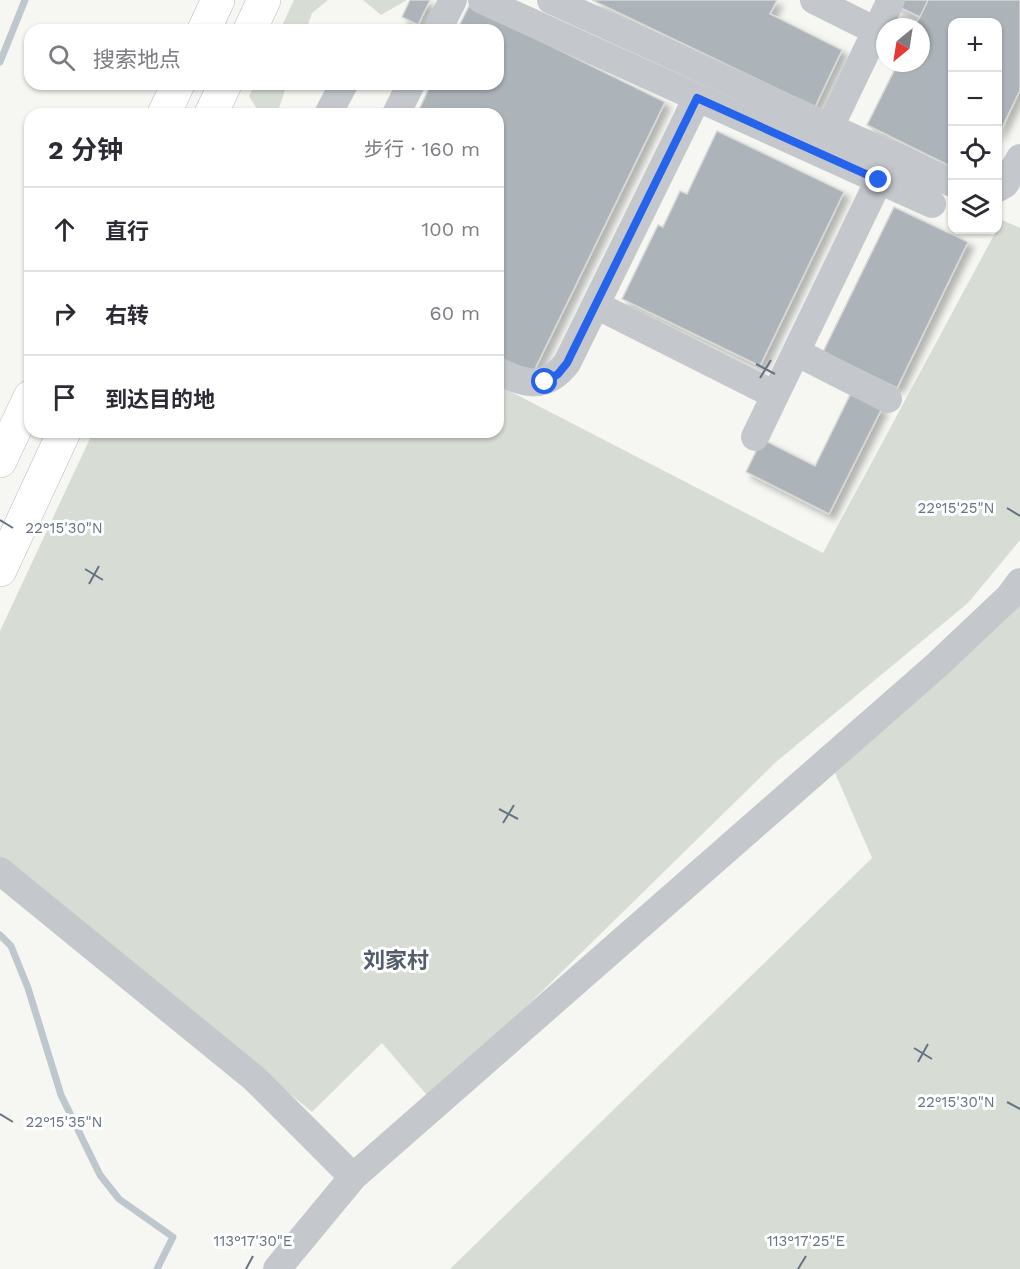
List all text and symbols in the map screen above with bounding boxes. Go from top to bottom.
north arrow [876,18,930,72]
map controls [948,18,1002,234]
button: + [948,18,1002,72]
search box [24,24,504,90]
icon: search [45,41,78,74]
text: 搜索地点 [93,47,181,72]
button: − [948,72,1002,126]
button: locate [948,126,1002,180]
text: 2 分钟 [48,135,123,165]
text: 步行 · 160 m [364,137,480,161]
route end [865,166,891,192]
button: layers [948,180,1002,234]
icon: ahead [48,213,81,246]
text: 100 m [421,217,480,241]
text: 直行 [105,219,149,244]
icon: right [48,297,81,330]
text: 60 m [430,301,480,325]
text: 右转 [105,303,149,328]
route start [531,368,557,394]
icon: arrive [48,381,81,414]
text: 到达目的地 [105,387,215,412]
text: 22°15'25"N [917,499,995,517]
text: 22°15'30"N [25,519,103,537]
district label: 刘家村 [363,948,429,973]
text: 22°15'30"N [917,1093,995,1111]
text: 22°15'35"N [25,1113,103,1131]
text: 113°17'30"E [214,1232,292,1250]
text: 113°17'25"E [767,1232,845,1250]

